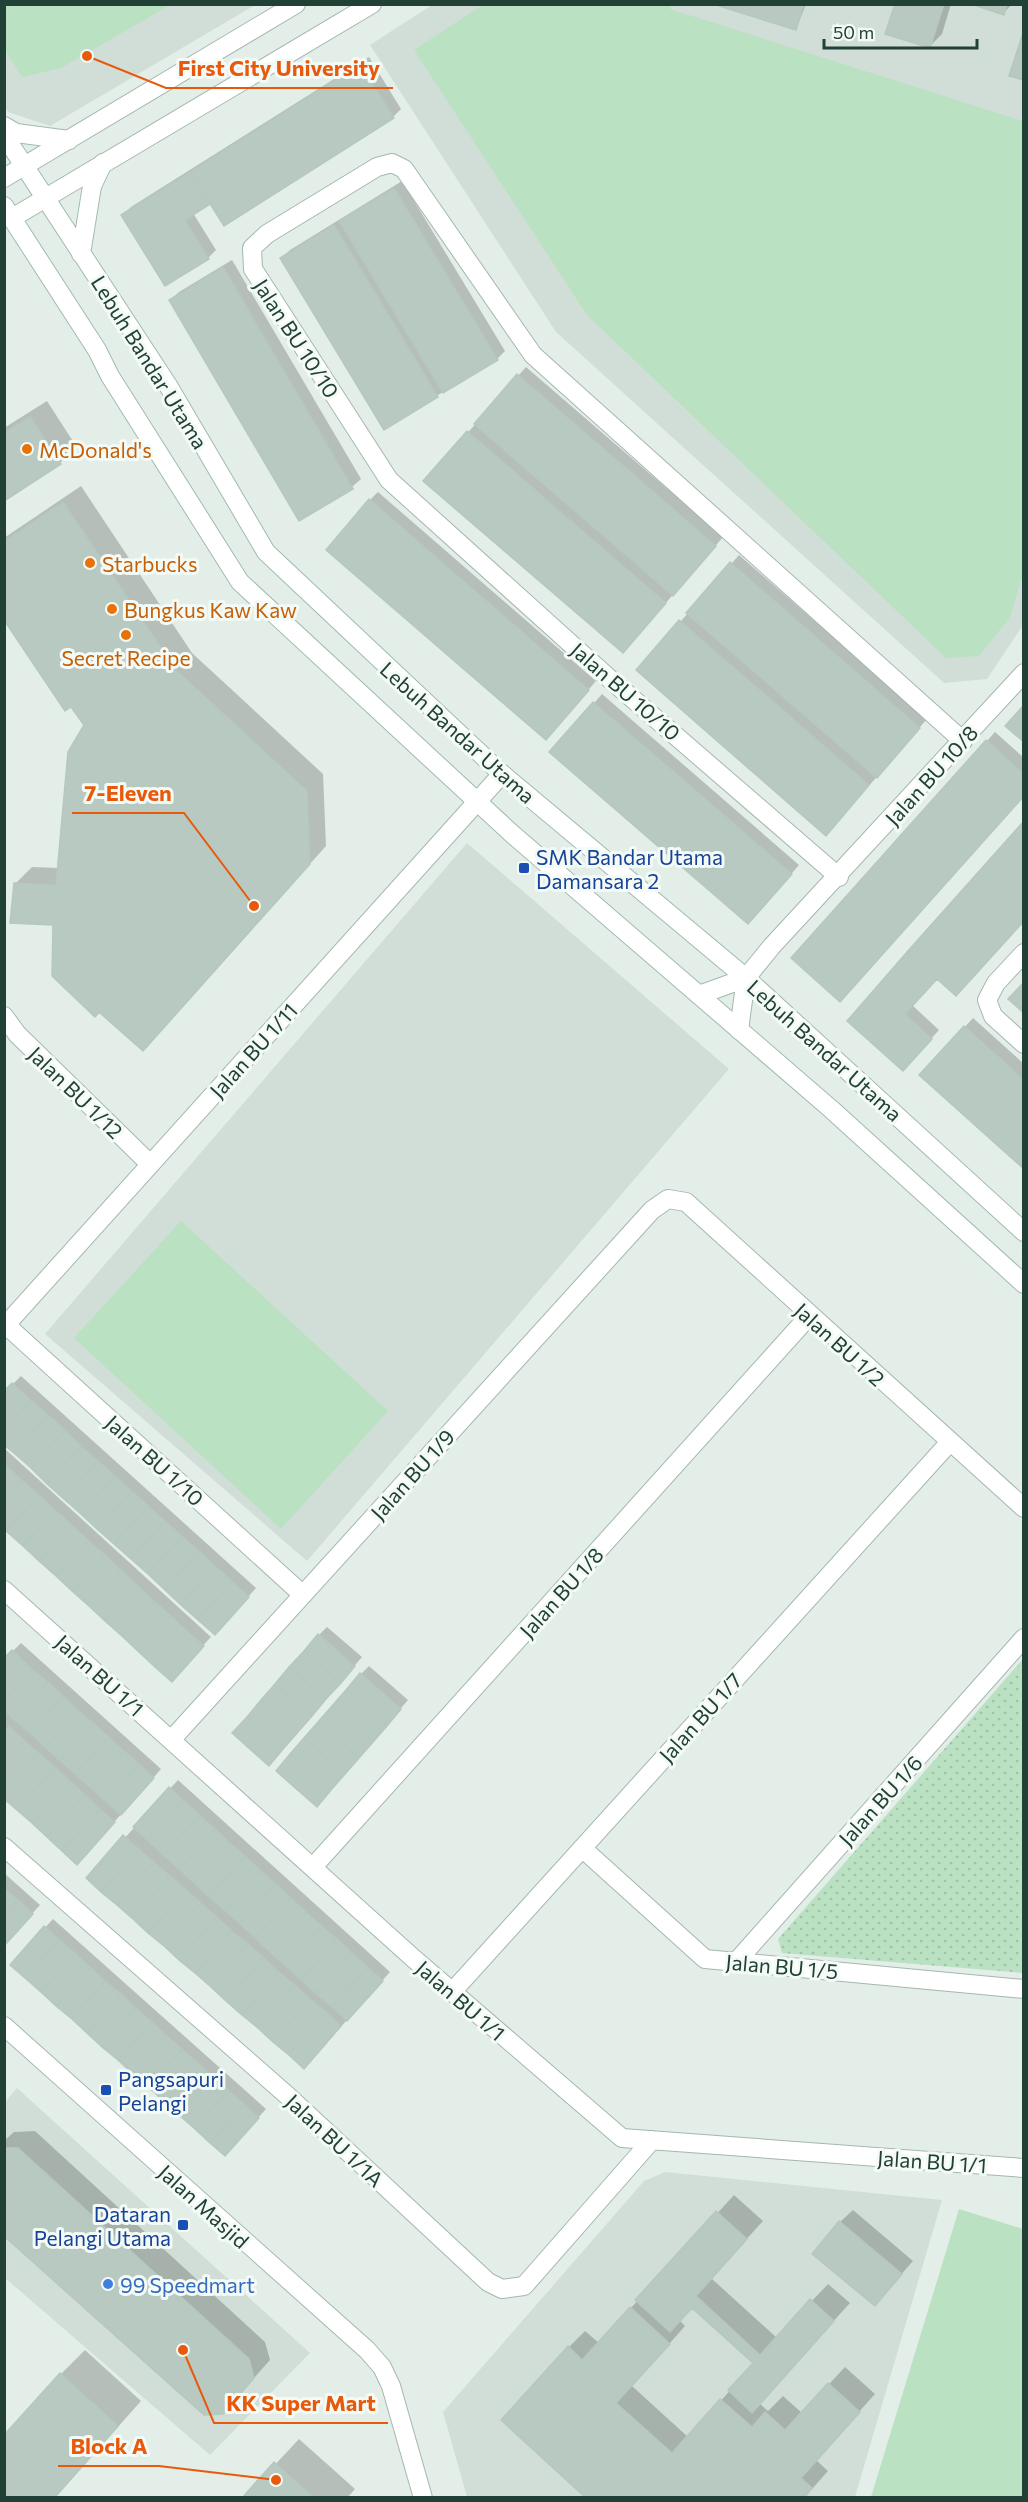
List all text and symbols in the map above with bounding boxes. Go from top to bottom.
scale bar [824,12,977,50]
text: 50 m [833,21,874,43]
callout: First City University [166,48,393,88]
text: First City University [178,54,380,81]
street label: Lebuh Bandar Utama [87,271,213,453]
street label: Jalan BU 10/10 [249,274,345,402]
place label: McDonald's [39,437,152,462]
marker: McDonald's [20,442,34,456]
place label: Starbucks [102,551,198,576]
marker: Starbucks [83,556,97,570]
place label: Bungkus Kaw Kaw [124,597,297,622]
marker: Bungkus Kaw Kaw [105,602,119,616]
marker: Secret Recipe [119,628,133,642]
street label: Jalan BU 10/10 [566,637,686,745]
place label: Secret Recipe [61,645,191,670]
street label: Lebuh Bandar Utama [375,656,541,808]
street label: Jalan BU 10/8 [879,720,983,830]
callout: 7-Eleven [72,773,184,813]
text: 7-Eleven [84,779,172,806]
place label: SMK Bandar Utama Damansara 2 [536,844,723,893]
marker: SMK Bandar Utama Damansara 2 [517,861,531,875]
street label: Lebuh Bandar Utama [742,974,908,1126]
street label: Jalan BU 1/11 [204,998,302,1102]
street label: Jalan BU 1/12 [24,1041,128,1143]
street label: Jalan BU 1/2 [790,1297,890,1391]
street label: Jalan BU 1/10 [101,1409,209,1511]
street label: Jalan BU 1/9 [365,1424,459,1524]
street label: Jalan BU 1/8 [514,1542,608,1642]
street label: Jalan BU 1/1 [51,1629,149,1721]
street label: Jalan BU 1/7 [653,1667,747,1767]
street label: Jalan BU 1/6 [833,1750,927,1850]
street label: Jalan BU 1/5 [725,1949,839,1983]
street label: Jalan BU 1/1 [411,1955,511,2045]
place label: Pangsapuri Pelangi [118,2066,224,2115]
marker: Pangsapuri Pelangi [99,2083,113,2097]
street label: Jalan BU 1/1A [281,2089,389,2191]
street label: Jalan BU 1/1 [876,2145,988,2177]
street label: Jalan Masjid [154,2159,254,2253]
place label: Dataran Pelangi Utama [34,2201,171,2250]
marker: Dataran Pelangi Utama [176,2218,190,2232]
place label: 99 Speedmart [120,2272,255,2297]
marker: 99 Speedmart [101,2277,115,2291]
callout: KK Super Mart [214,2383,388,2423]
text: KK Super Mart [226,2389,376,2416]
callout: Block A [58,2426,159,2466]
text: Block A [71,2432,148,2459]

